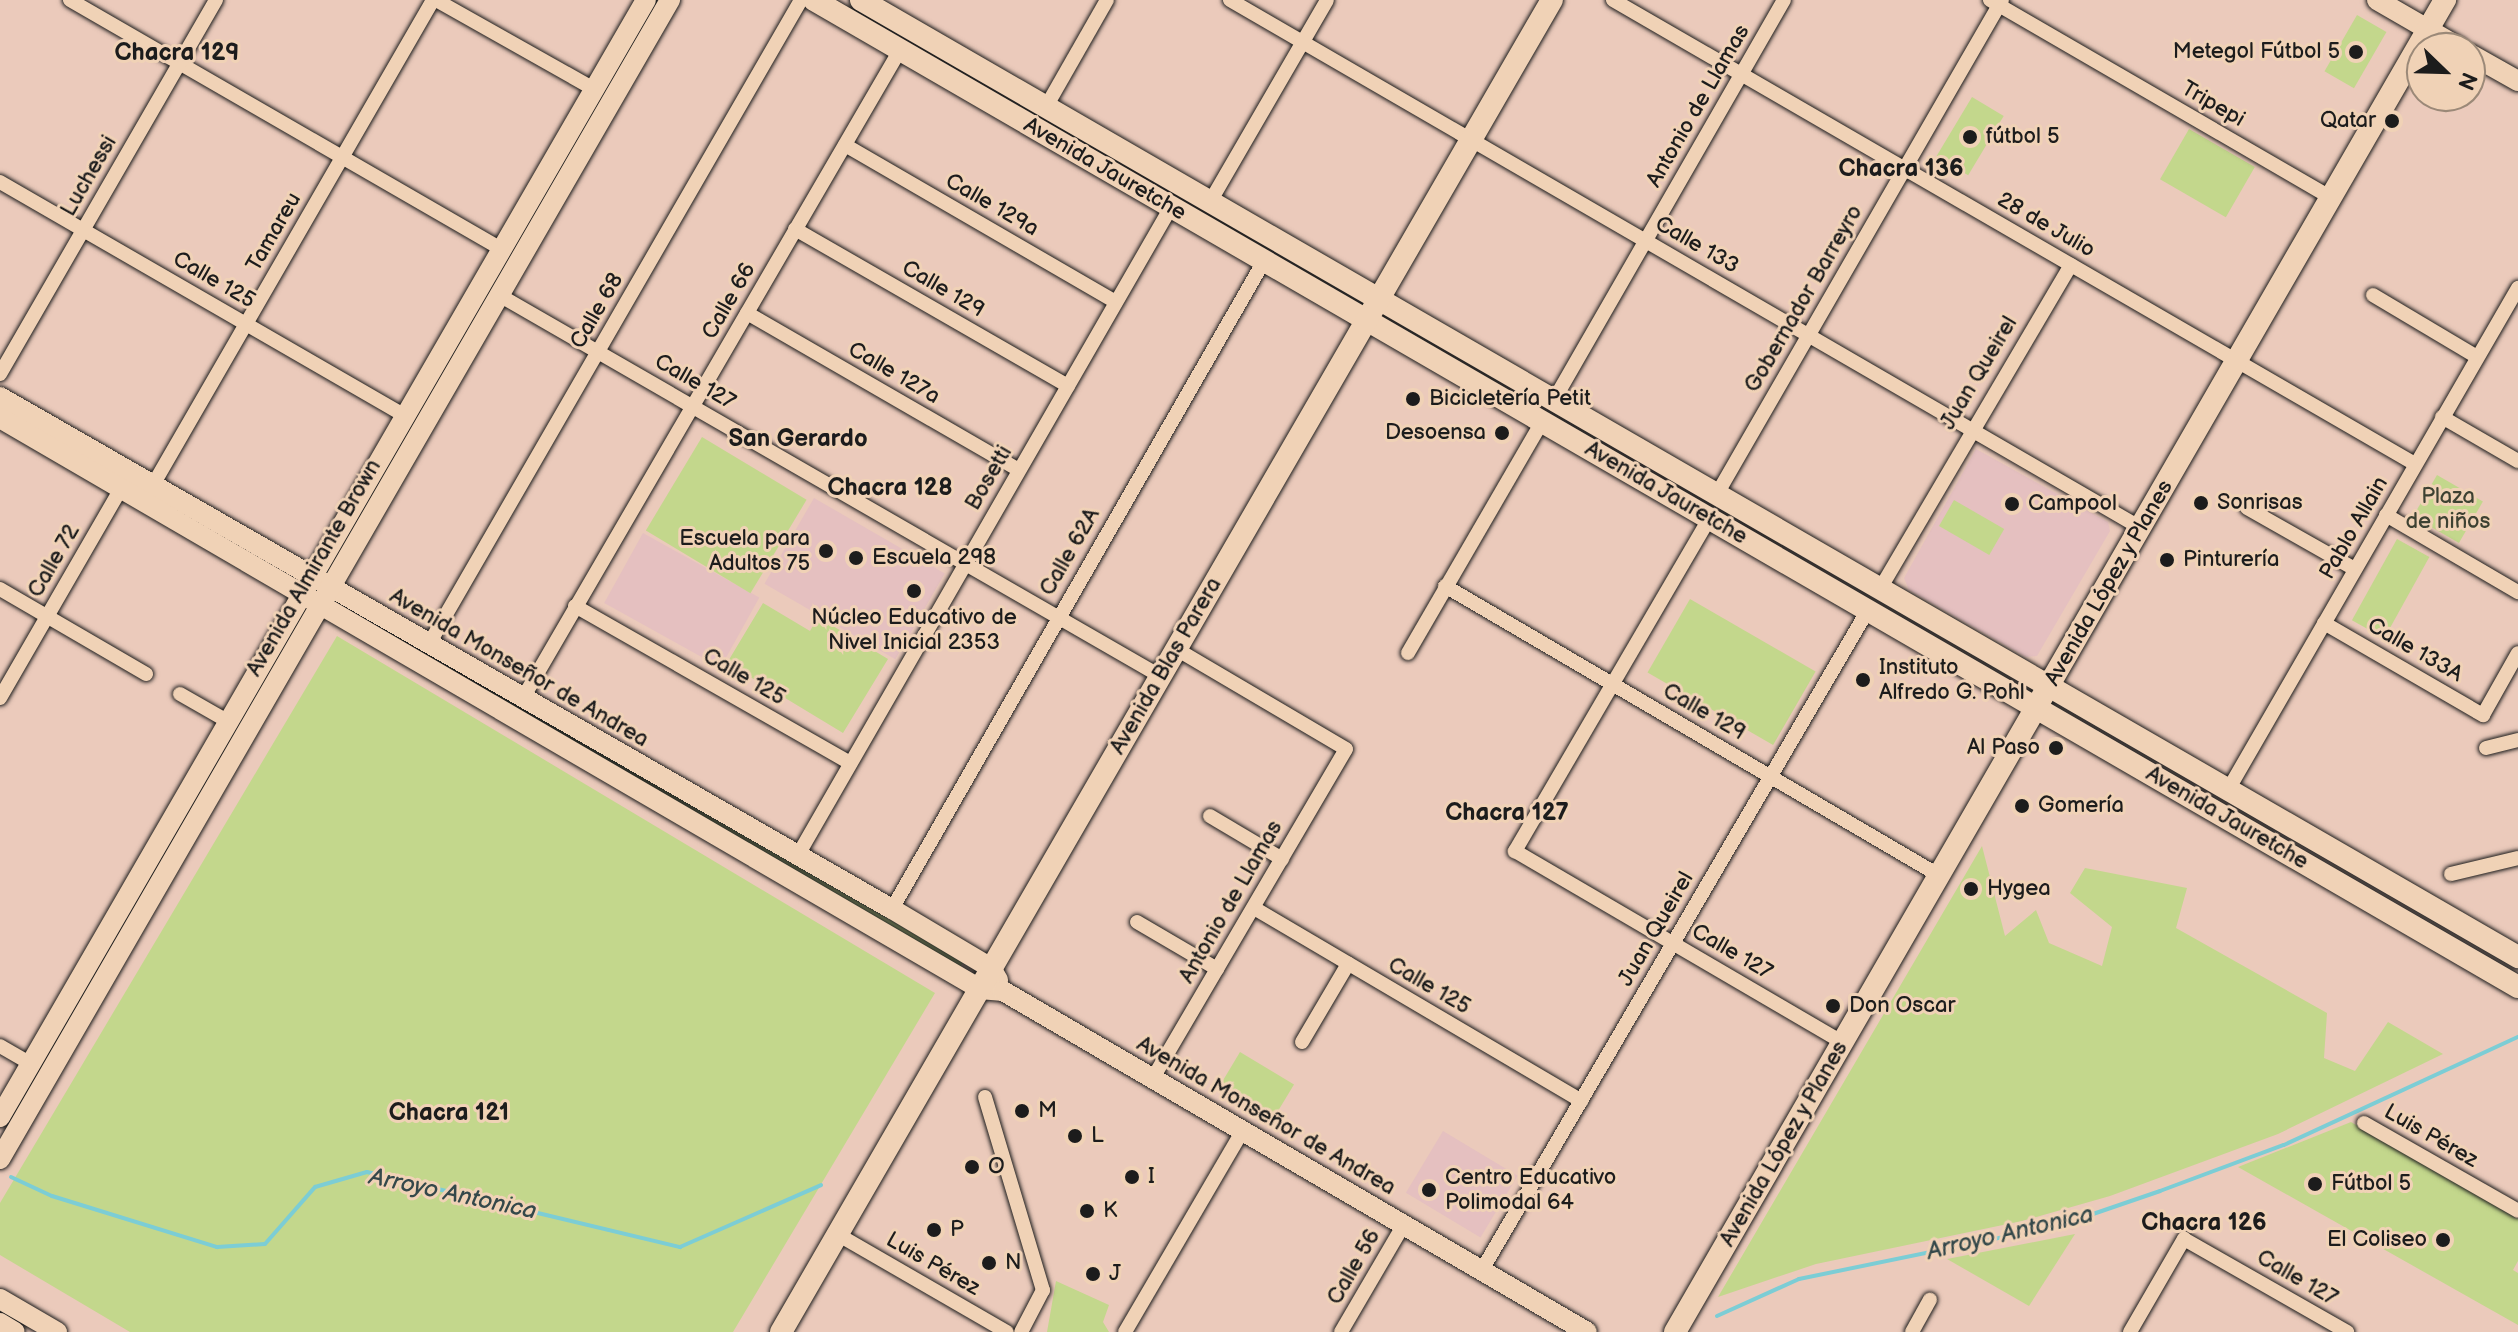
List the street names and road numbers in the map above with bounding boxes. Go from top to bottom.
street label: Antonio de Llamas [1641,20,1755,192]
street label: Tripepi [2177,75,2249,133]
street label: Avenida Jauretche [1019,112,1191,226]
street label: Luchessi [55,131,123,221]
street label: Calle 129a [941,168,1043,242]
street label: 28 de Julio [1992,186,2100,264]
street label: Tamareu [241,188,307,276]
street label: Gobernador Barreyro [1740,201,1868,397]
street label: Calle 133 [1650,210,1744,280]
street label: Calle 125 [168,246,260,314]
street label: Calle 129 [897,255,989,323]
street label: Calle 66 [697,258,761,344]
street label: Calle 68 [565,268,629,354]
street label: Juan Queirel [1935,312,2023,434]
street label: Calle 127a [843,336,945,410]
street label: Calle 127 [650,348,740,416]
street label: Avenida Jauretche [1580,436,1752,550]
street label: Bosetti [960,441,1018,515]
street label: Avenida Almirante Brown [241,455,387,681]
street label: Pablo Allain [2314,472,2394,584]
street label: Avenida López y Planes [2039,475,2179,691]
street label: Calle 62A [1034,504,1106,600]
street label: Calle 72 [22,520,86,602]
street label: Avenida Blas Parera [1105,573,1227,759]
street label: Avenida Monseñor de Andrea [385,583,653,753]
street label: Calle 133A [2363,612,2467,688]
street label: Calle 125 [698,643,790,711]
street label: Calle 129 [1658,678,1750,746]
street label: Avenida Jauretche [2141,761,2313,875]
street label: Antonio de Llamas [1174,816,1288,988]
street label: Juan Queirel [1613,867,1699,991]
street label: Calle 127 [1687,918,1777,986]
street label: Calle 125 [1383,952,1475,1020]
street label: Avenida Monseñor de Andrea [1132,1031,1400,1201]
street label: Avenida López y Planes [1714,1036,1854,1252]
street label: Luis Pérez [2379,1099,2483,1173]
street label: Calle 56 [1322,1225,1386,1309]
street label: Luis Pérez [881,1227,985,1301]
street label: Calle 127 [2252,1244,2342,1312]

